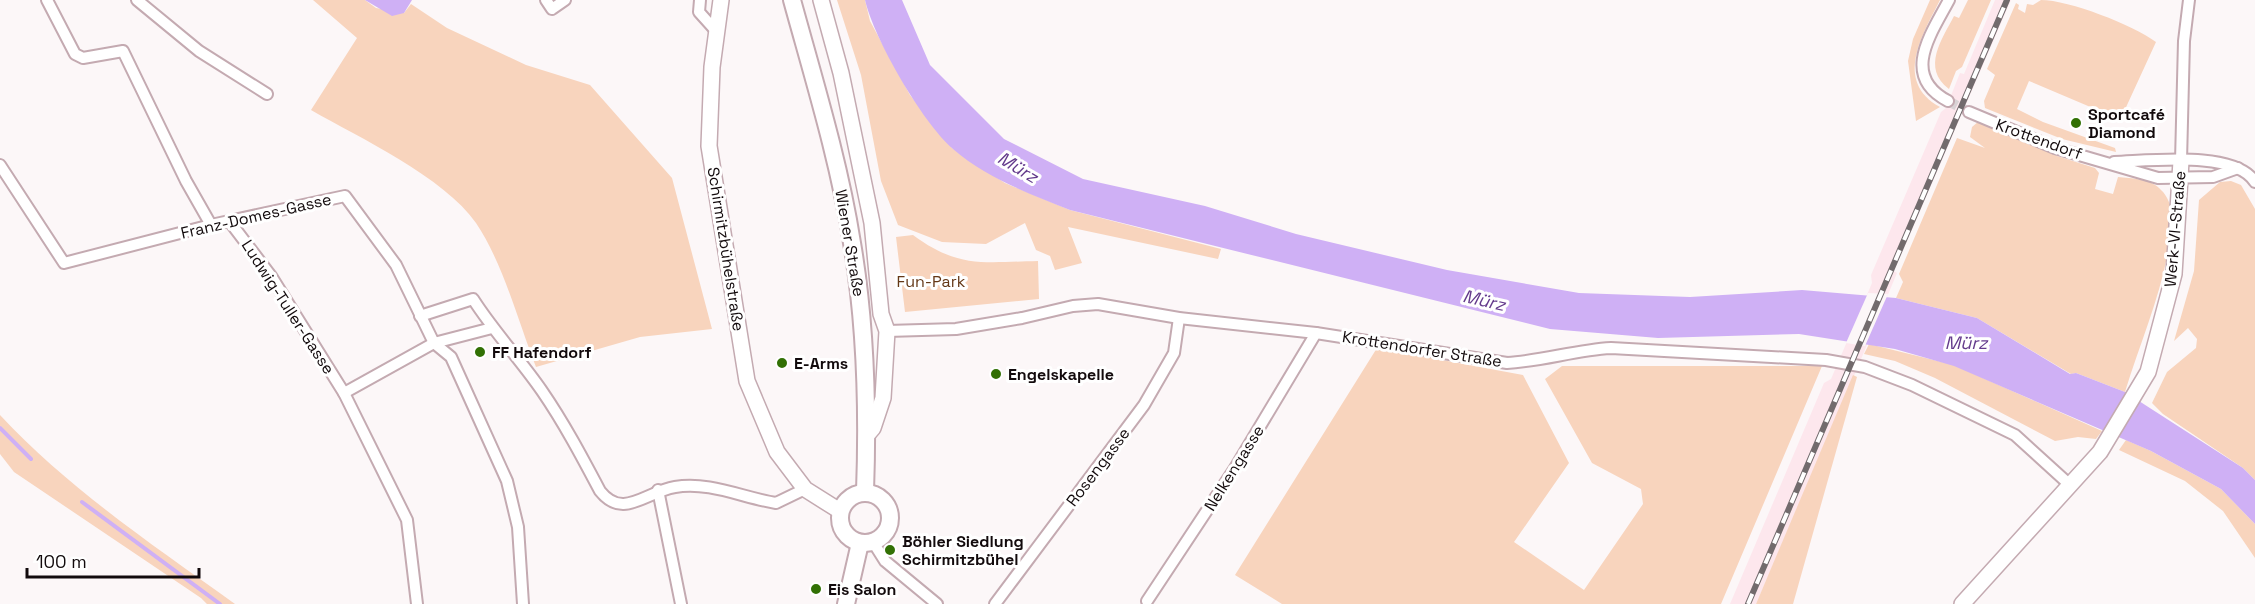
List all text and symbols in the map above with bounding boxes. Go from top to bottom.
place label: Sportcafé Diamond [2088,104,2165,143]
street label: Krottendorf [1993,114,2085,164]
marker: Sportcafé Diamond [2069,116,2083,130]
water label: Mürz [994,146,1044,189]
street label: Schirmitzbühelstraße [703,165,749,333]
street label: Werk-VI-Straße [2159,170,2191,288]
street label: Franz-Domes-Gasse [179,188,333,244]
street label: Wiener Straße [830,188,870,298]
street label: Ludwig-Tuller-Gasse [237,236,339,378]
park label: Fun-Park [897,271,966,292]
water label: Mürz [1461,284,1509,316]
street label: Krottendorfer Straße [1341,326,1503,372]
water label: Mürz [1945,331,1989,354]
place label: FF Hafendorf [492,342,591,363]
marker: FF Hafendorf [473,345,487,359]
place label: E-Arms [794,353,848,374]
marker: E-Arms [775,356,789,370]
place label: Engelskapelle [1008,364,1114,385]
marker: Engelskapelle [989,367,1003,381]
street label: Nelkengasse [1199,421,1269,515]
street label: Rosengasse [1061,423,1135,511]
place label: Böhler Siedlung Schirmitzbühel [902,531,1024,570]
scale bar [27,541,200,579]
marker: Böhler Siedlung Schirmitzbühel [883,543,897,557]
text: 100 m [36,550,87,573]
place label: Eis Salon [828,579,896,600]
marker: Eis Salon [809,582,823,596]

